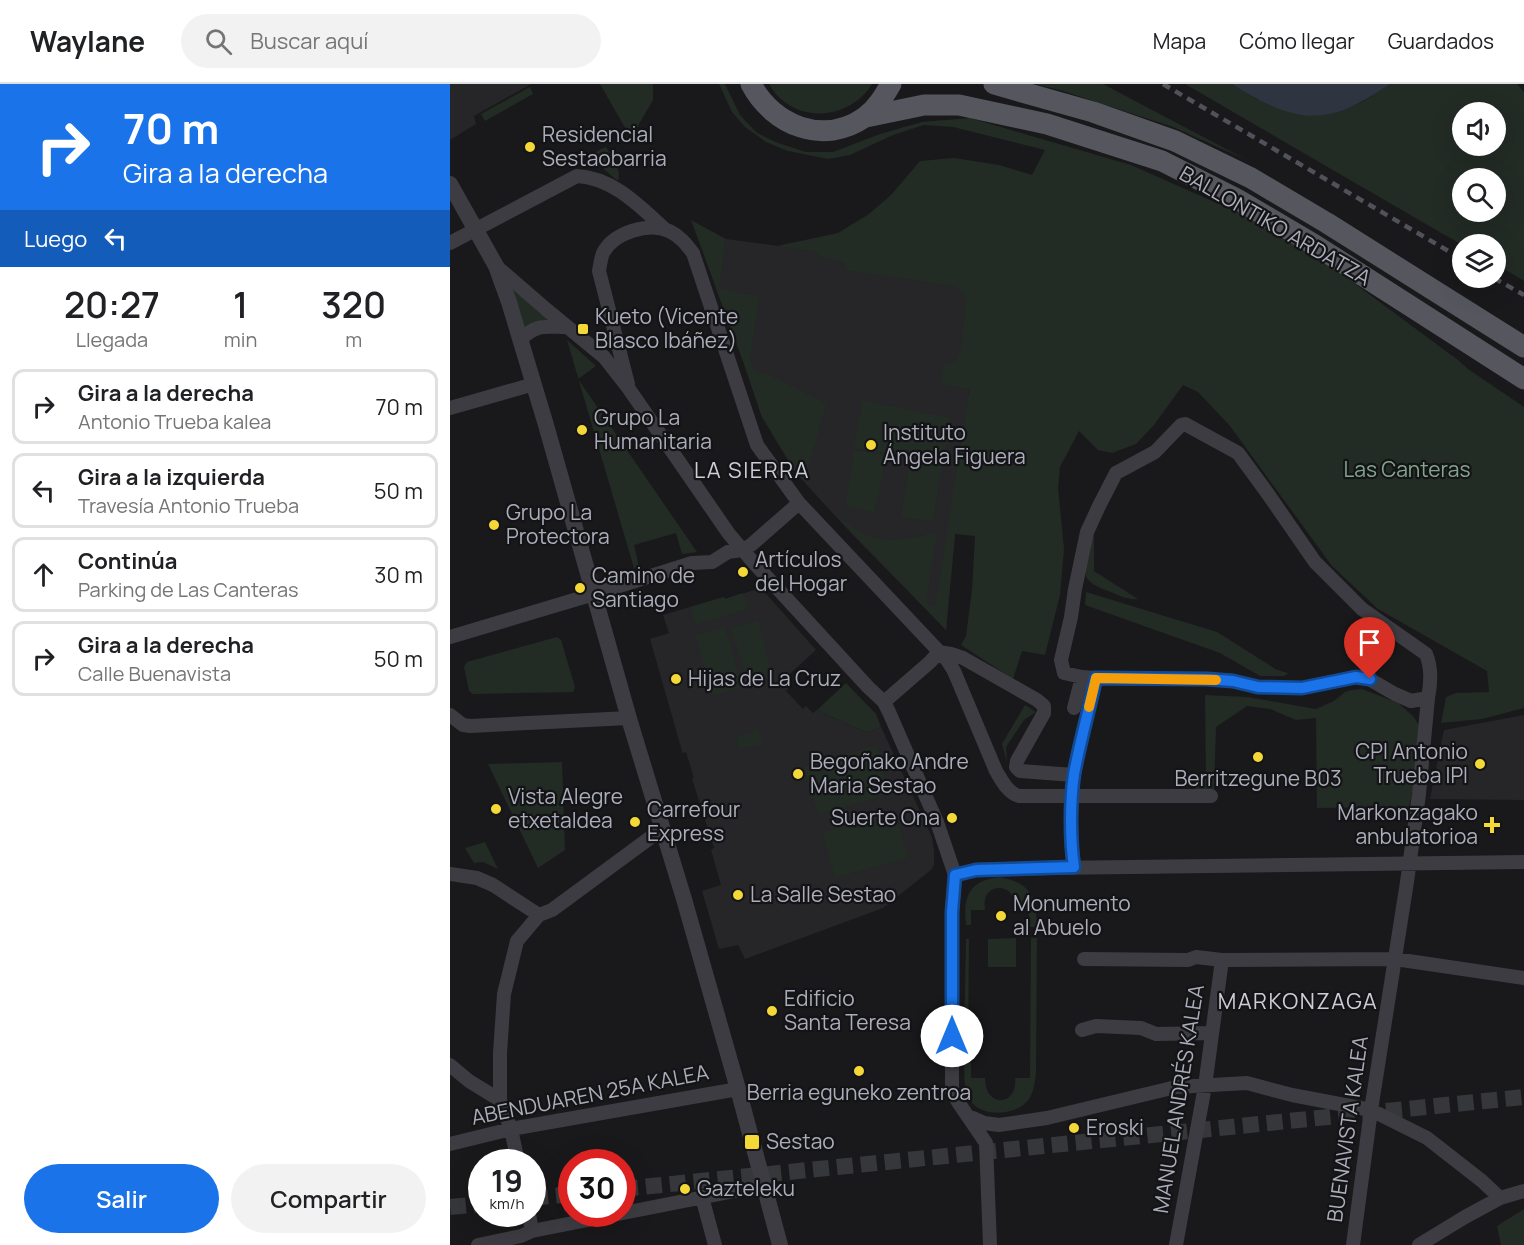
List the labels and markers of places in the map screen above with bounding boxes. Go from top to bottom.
place label: Residencial Sestaobarria [542,120,667,172]
marker: Residencial Sestaobarria [523,140,537,154]
place label: Kueto (Vicente Blasco Ibáñez) [595,302,738,354]
marker: Kueto (Vicente Blasco Ibáñez) [576,322,590,336]
place label: Grupo La Humanitaria [594,403,712,455]
place label: Instituto Ángela Figuera [883,418,1026,470]
marker: Grupo La Humanitaria [575,423,589,437]
marker: Instituto Ángela Figuera [864,438,878,452]
place label: Grupo La Protectora [506,498,610,550]
marker: Grupo La Protectora [487,518,501,532]
place label: Artículos del Hogar [755,545,848,597]
place label: Camino de Santiago [592,561,695,613]
marker: Artículos del Hogar [736,565,750,579]
marker: Camino de Santiago [573,581,587,595]
pin [1344,617,1395,679]
place label: Hijas de La Cruz [688,664,841,692]
marker: Hijas de La Cruz [669,672,683,686]
place label: CPI Antonio Trueba IPI [1355,737,1468,789]
place label: Begoñako Andre Maria Sestao [810,747,969,799]
marker: Berritzegune B03 [1251,750,1265,764]
marker: CPI Antonio Trueba IPI [1473,757,1487,771]
place label: Berritzegune B03 [1174,764,1342,792]
marker: Begoñako Andre Maria Sestao [791,767,805,781]
place label: Vista Alegre etxetaldea [508,782,623,834]
place label: Carrefour Express [647,795,741,847]
place label: Markonzagako anbulatorioa [1337,798,1478,850]
marker: Vista Alegre etxetaldea [489,802,503,816]
place label: Suerte Ona [831,803,940,831]
marker: Suerte Ona [945,811,959,825]
marker: Carrefour Express [628,815,642,829]
marker: Markonzagako anbulatorioa [1483,816,1501,834]
place label: La Salle Sestao [750,880,896,908]
marker: La Salle Sestao [731,888,745,902]
place label: Monumento al Abuelo [1013,889,1131,941]
marker: Monumento al Abuelo [994,909,1008,923]
place label: Edificio Santa Teresa [784,984,911,1036]
marker: Edificio Santa Teresa [765,1004,779,1018]
marker: Berria eguneko zentroa [852,1064,866,1078]
place label: Berria eguneko zentroa [747,1078,971,1106]
place label: Eroski [1086,1113,1144,1141]
marker: Eroski [1067,1121,1081,1135]
place label: Sestao [766,1127,835,1155]
marker: Sestao [743,1133,761,1151]
place label: Gazteleku [697,1174,795,1202]
marker: Gazteleku [678,1182,692,1196]

